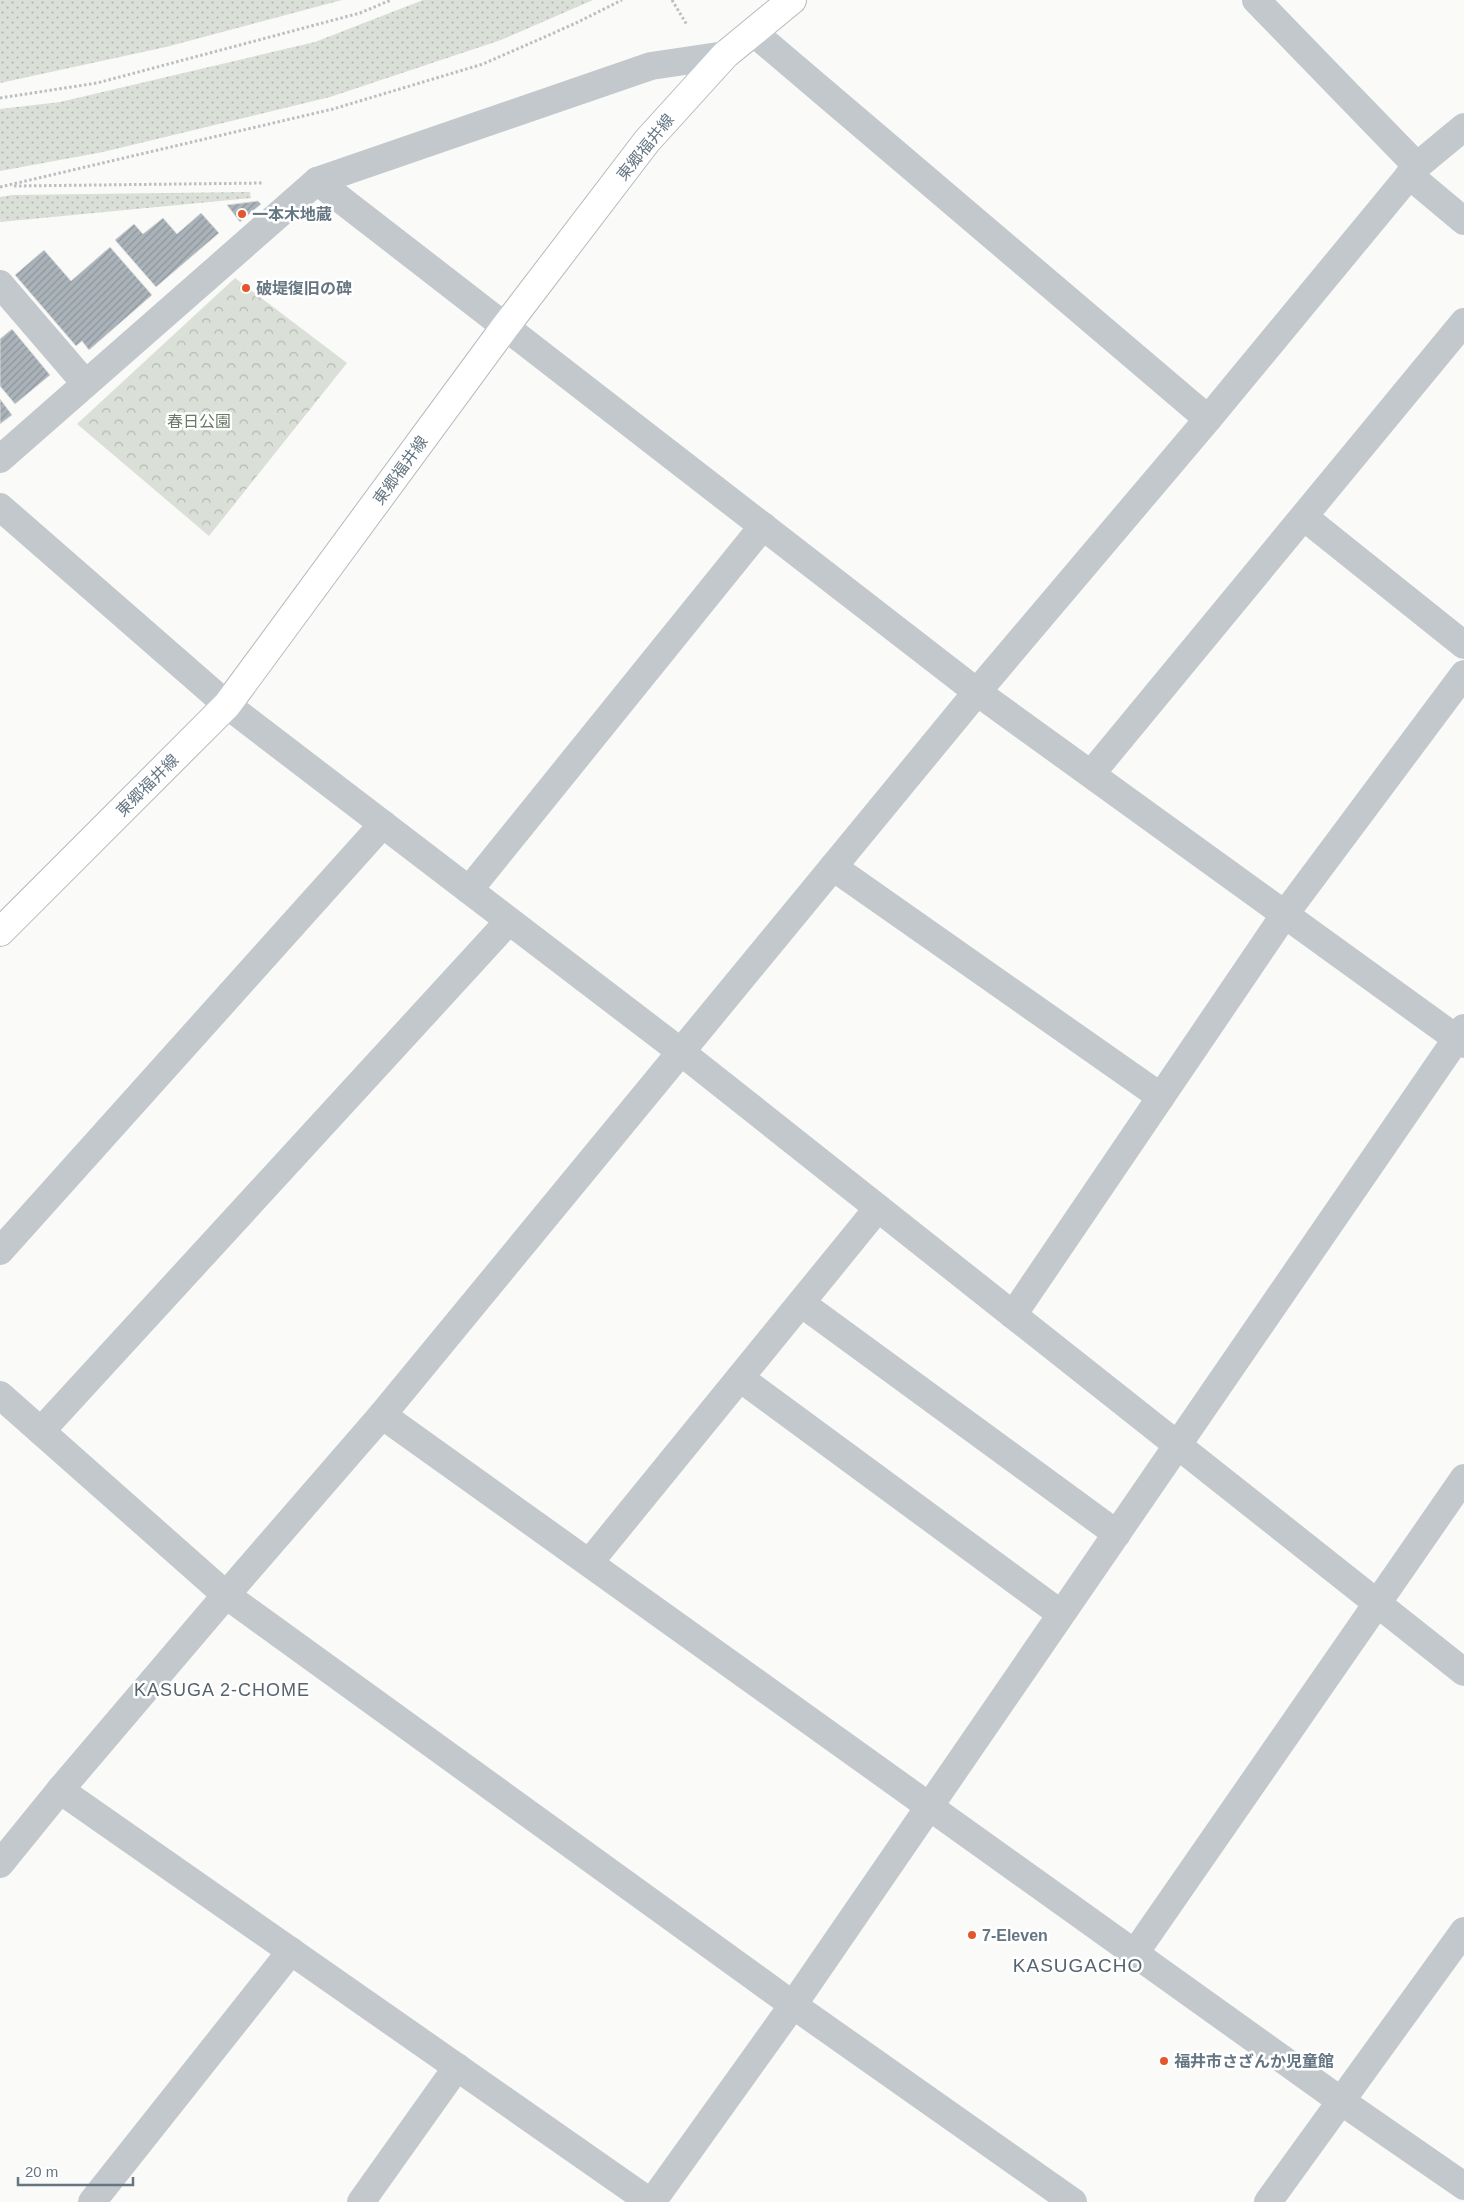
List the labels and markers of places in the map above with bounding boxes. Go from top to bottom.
place label: 一本木地蔵 [252,206,332,223]
marker: 一本木地蔵 [236,208,248,220]
place label: 破堤復旧の碑 [256,280,352,297]
marker: 破堤復旧の碑 [240,282,252,294]
place label: 7-Eleven [982,1927,1048,1944]
marker: 7-Eleven [966,1929,978,1941]
place label: 福井市さざんか児童館 [1174,2052,1334,2070]
marker: 福井市さざんか児童館 [1158,2055,1170,2067]

